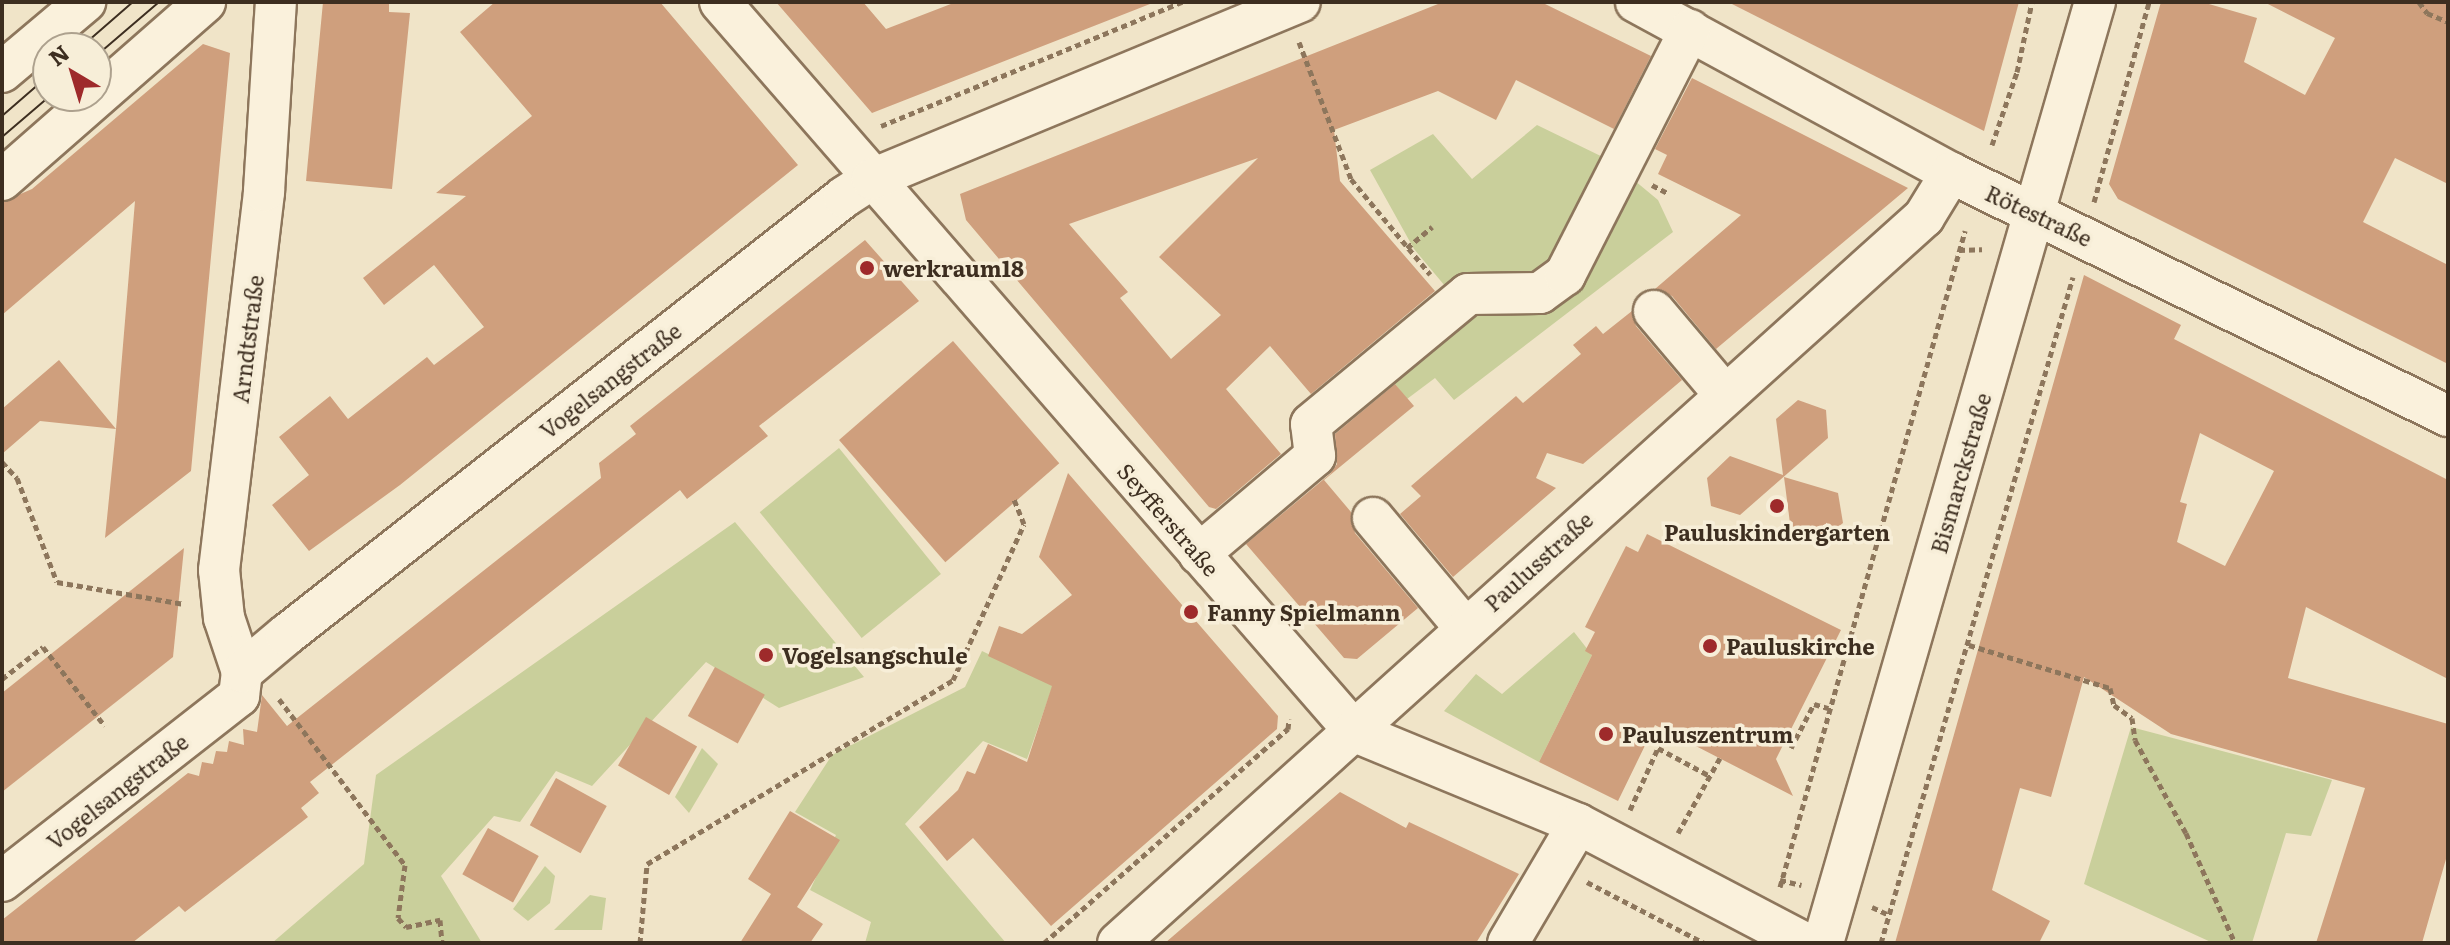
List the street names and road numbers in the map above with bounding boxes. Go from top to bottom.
street label: Rötestraße [1982,179,2096,251]
street label: Arndtstraße [226,273,268,405]
street label: Vogelsangstraße [534,317,686,443]
street label: Bismarckstraße [1924,390,1996,556]
street label: Seyfferstraße [1113,457,1225,581]
street label: Paulusstraße [1479,506,1597,616]
street label: Vogelsangstraße [41,728,193,854]

